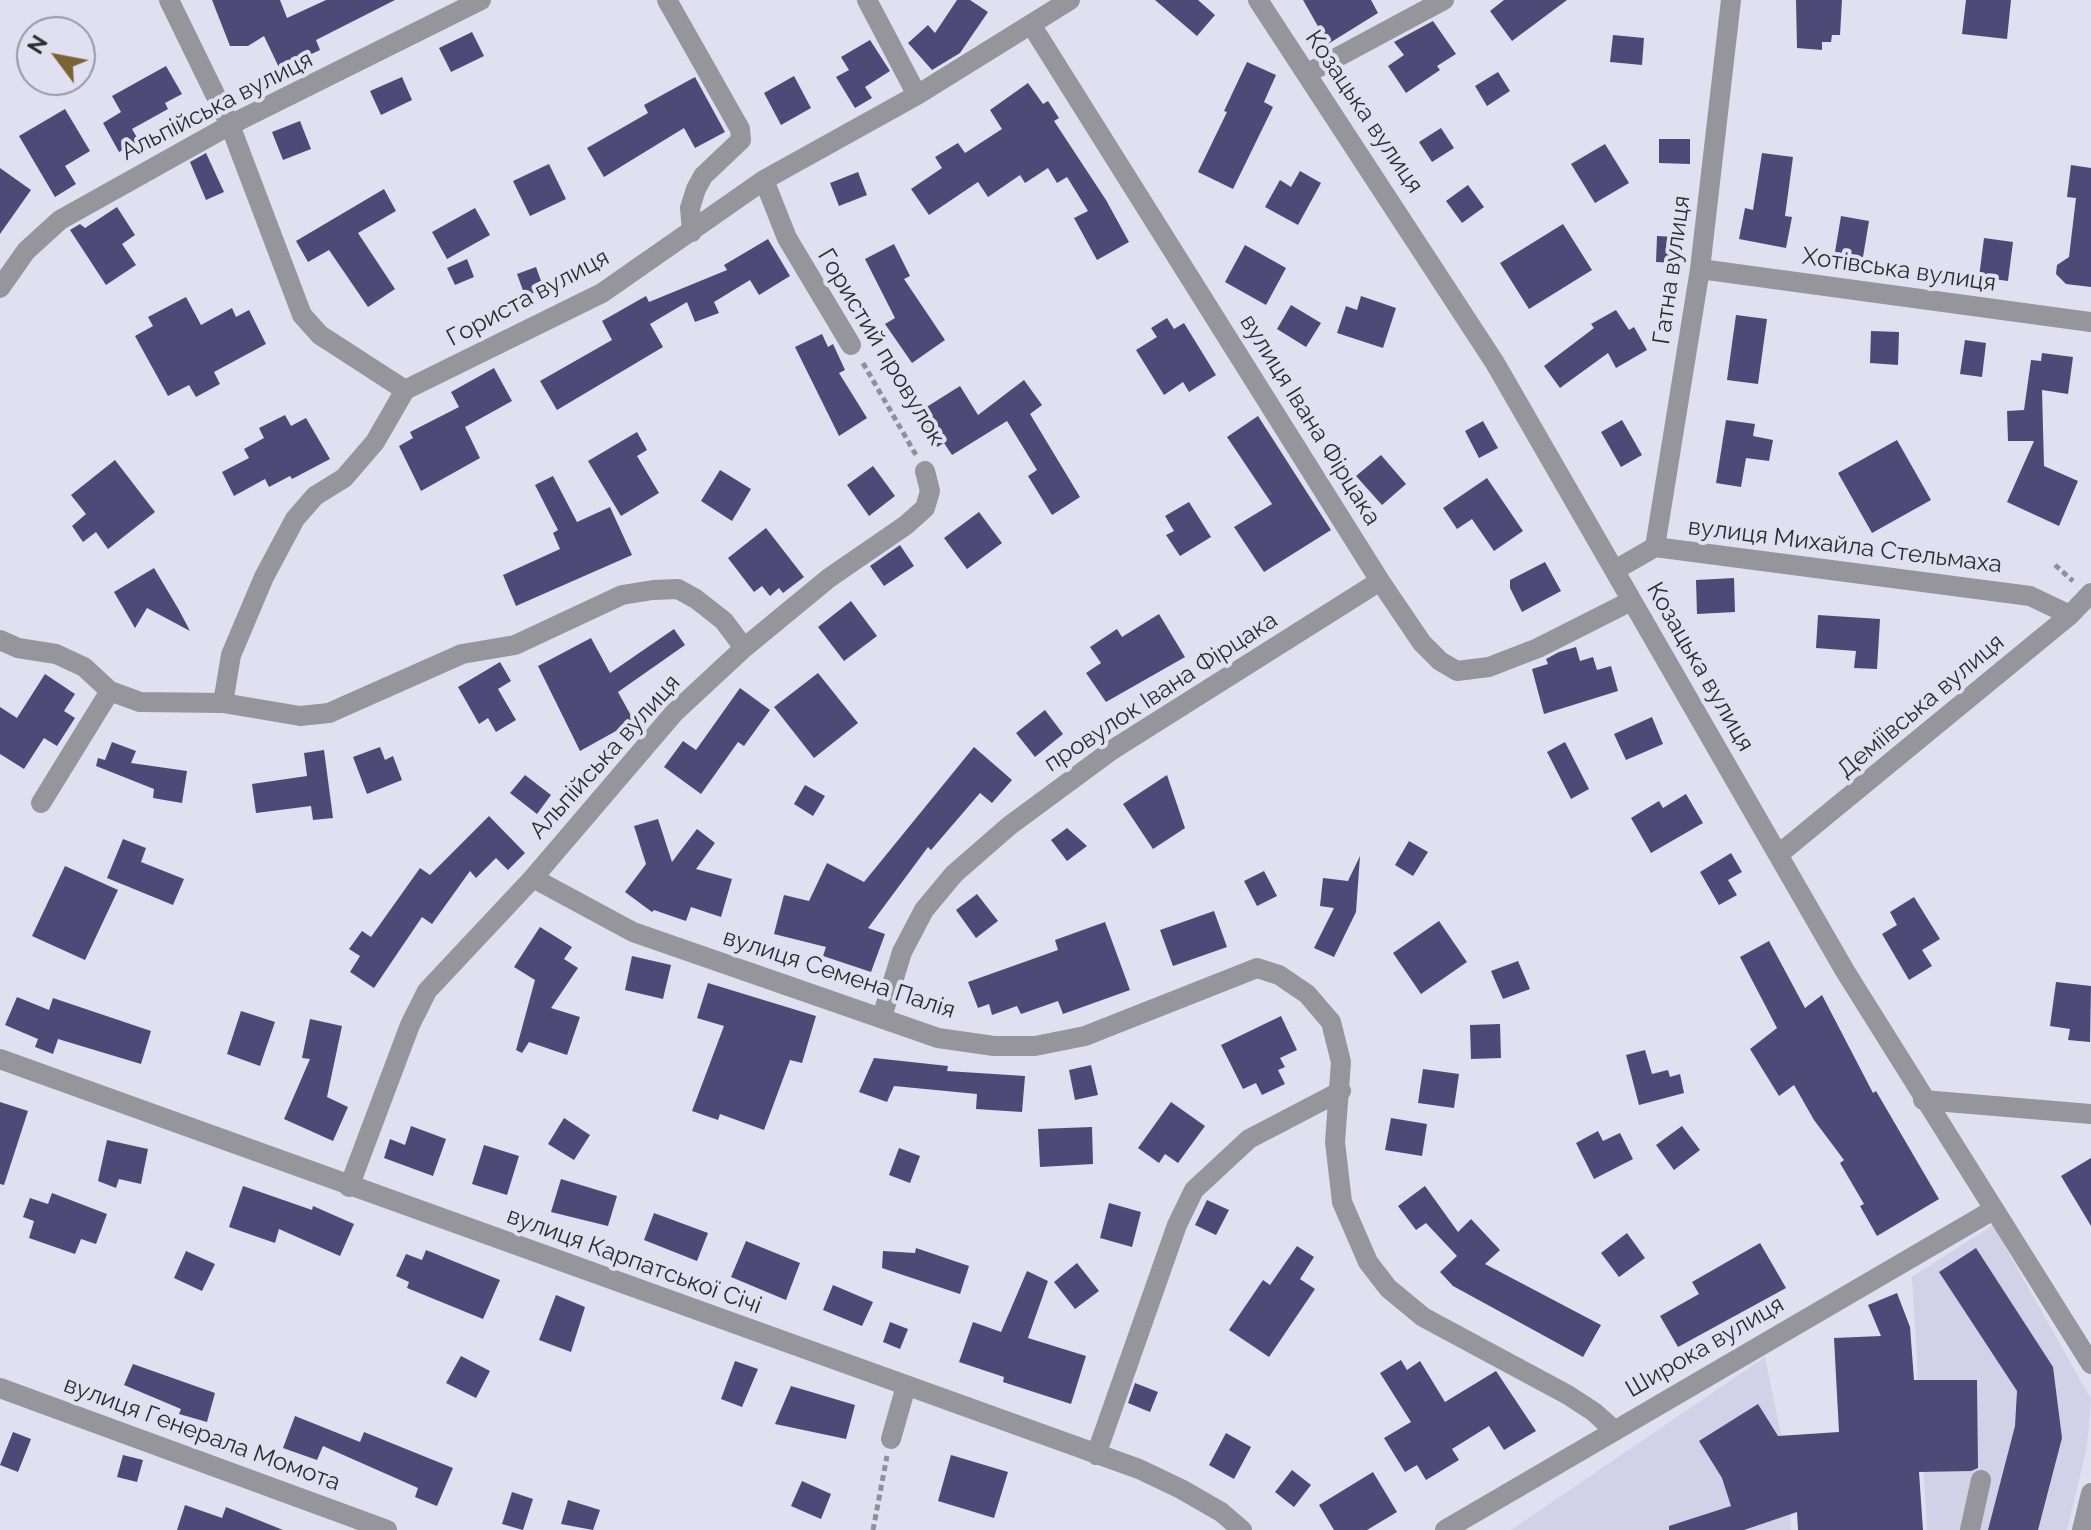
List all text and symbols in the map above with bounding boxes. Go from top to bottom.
north arrow [16,16,96,96]
street label: Козацька вулиця [1299,25,1429,199]
text: N [22,30,53,58]
street label: Альпійська вулиця [116,45,318,167]
street label: Гатна вулиця [1647,194,1697,346]
street label: Хотівська вулиця [1800,242,1998,298]
street label: Гориста вулиця [442,243,614,353]
street label: Гористий провулок [811,244,951,450]
street label: вулиця Івана Фірцака [1233,309,1387,531]
street label: вулиця Михайла Стельмаха [1686,512,2004,580]
street label: Козацька вулиця [1640,577,1760,757]
street label: провулок Івана Фірцака [1039,606,1283,778]
street label: Деміївська вулиця [1832,628,2010,784]
street label: Альпійська вулиця [524,669,686,845]
street label: вулиця Семена Палія [719,923,959,1025]
street label: вулиця Карпатської Січі [503,1201,765,1321]
street label: Широка вулиця [1621,1290,1789,1404]
street label: вулиця Генерала Момота [60,1371,344,1497]

